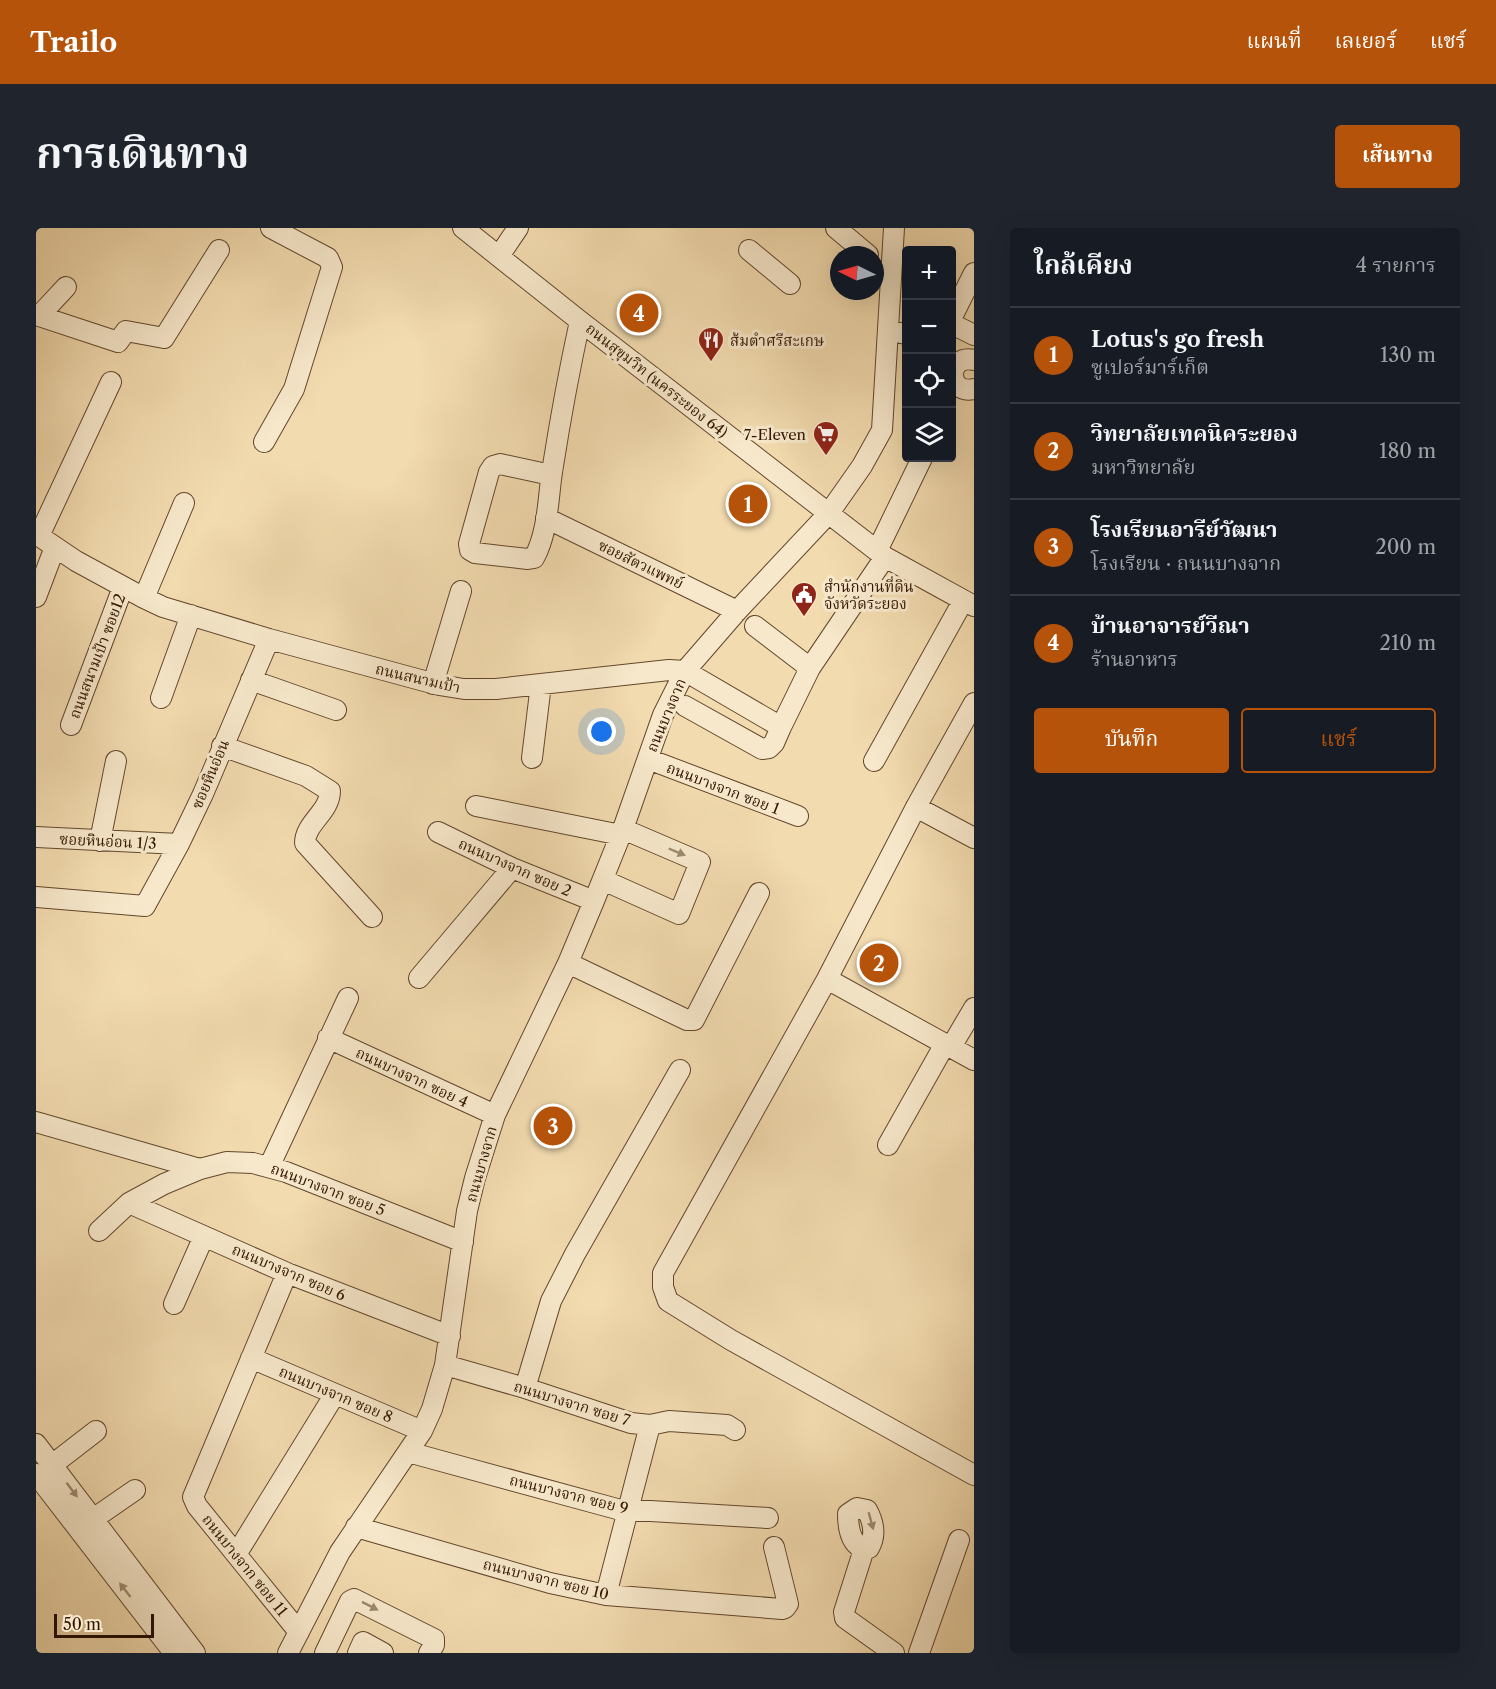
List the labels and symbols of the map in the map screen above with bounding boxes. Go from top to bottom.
north arrow [830,246,884,300]
pin: 4 [620,290,658,335]
street label: ถนนสุขุมวิท (นครระยอง 64) [581,319,732,443]
restaurant icon: ส้มตำศรีสะเกษ [696,325,726,363]
place label: ส้มตำศรีสะเกษ [730,331,825,350]
supermarket icon: 7-Eleven [811,419,841,457]
place label: 7-Eleven [744,425,807,444]
pin: 1 [728,482,768,526]
street label: ซอยสัตวแพทย์ [595,535,687,593]
place label: สำนักงานที่ดิน จังหวัดระยอง [824,576,914,613]
public building icon: สำนักงานที่ดิน จังหวัดระยอง [789,580,819,618]
street label: ถนนสนามเป้า ซอย12 [64,591,130,721]
street label: ถนนสนามเป้า [374,659,462,697]
street label: ถนนบางจาก [642,675,690,755]
your location [587,717,616,746]
street label: ซอยหินอ่อน [187,736,233,812]
street label: ถนนบางจาก ซอย 1 [664,758,783,819]
street label: ซอยหินอ่อน 1/3 [59,829,157,853]
street label: ถนนบางจาก ซอย 2 [456,834,574,900]
one-way arrow [668,848,686,857]
pin: 2 [860,940,898,986]
street label: ถนนบางจาก ซอย 4 [353,1043,471,1111]
pin: 3 [534,1104,572,1148]
street label: ถนนบางจาก [461,1124,501,1204]
street label: ถนนบางจาก ซอย 5 [268,1158,388,1220]
street label: ถนนบางจาก ซอย 6 [229,1239,349,1305]
street label: ถนนบางจาก ซอย 8 [276,1361,396,1427]
street label: ถนนบางจาก ซอย 7 [512,1376,633,1430]
street label: ถนนบางจาก ซอย 9 [508,1470,630,1518]
one-way arrow [65,1482,78,1498]
street label: ถนนบางจาก ซอย 11 [198,1510,292,1620]
one-way arrow [866,1512,876,1530]
street label: ถนนบางจาก ซอย 10 [481,1554,611,1604]
one-way arrow [119,1582,132,1598]
one-way arrow [361,1602,378,1611]
scale bar [54,1611,154,1638]

